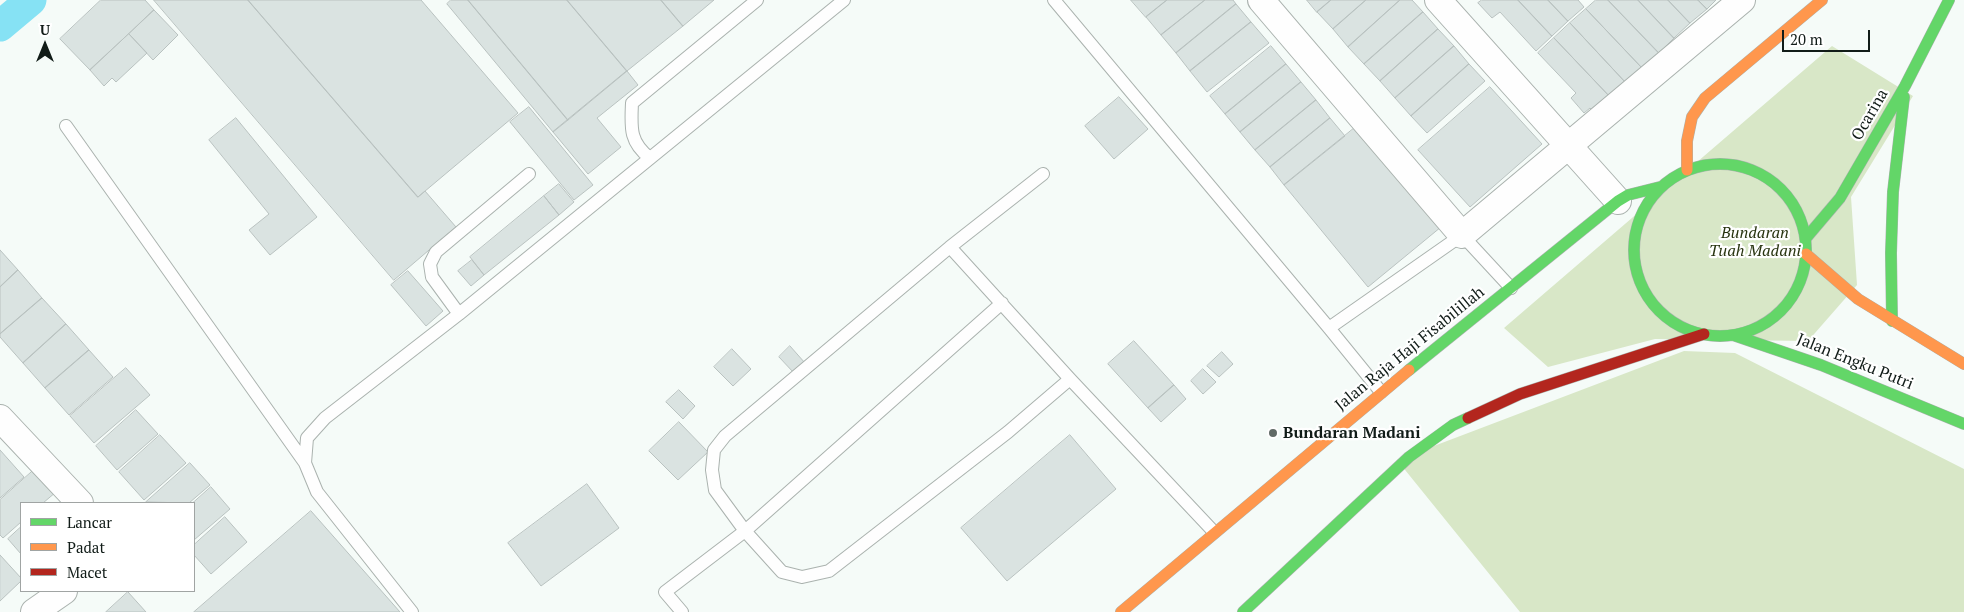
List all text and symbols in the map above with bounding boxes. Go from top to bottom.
north arrow [20,20,70,70]
text: U [40,20,50,39]
scale bar [1784,20,1872,52]
text: 20 m [1790,29,1823,49]
street label: Ocarina [1848,86,1892,144]
park label: Bundaran Tuah Madani [1709,223,1801,261]
street label: Jalan Raja Haji Fisabilillah [1331,283,1489,415]
street label: Jalan Engku Putri [1794,330,1916,394]
place label: Bundaran Madani [1283,423,1420,443]
marker: Bundaran Madani [1267,427,1279,439]
legend [20,502,195,592]
text: Lancar [67,512,112,532]
text: Padat [67,537,105,557]
text: Macet [67,562,107,582]

